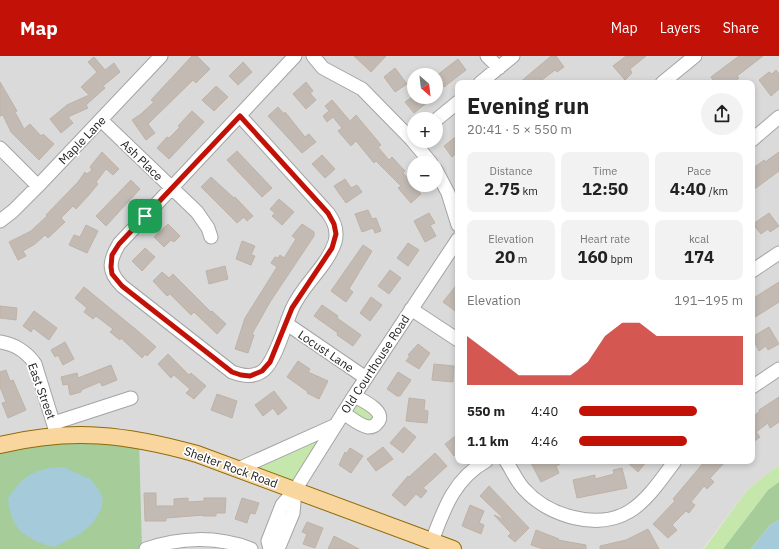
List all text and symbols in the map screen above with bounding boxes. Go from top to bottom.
text: Map [20,16,58,40]
text: Map [611,19,638,37]
text: Layers [660,19,701,37]
text: Share [723,19,759,37]
north arrow [407,68,443,104]
map controls [407,68,443,192]
text: Evening run [467,91,589,120]
button: share [701,93,743,135]
street label: Maple Lane [55,112,109,167]
button: + [407,112,443,148]
text: 20:41 · 5 × 550 m [467,121,572,138]
street label: Ash Place [118,136,166,184]
button: − [407,156,443,192]
text: Distance [490,164,532,178]
text: Time [593,164,617,178]
text: Pace [687,164,711,178]
text: 2.75 [484,178,520,200]
text: 12:50 [582,178,628,200]
text: 4:40 [670,178,706,200]
text: km [520,184,538,198]
text: /km [706,184,728,198]
pin [128,199,162,233]
icon: arrive [134,205,156,227]
text: Elevation [488,232,534,246]
text: Heart rate [580,232,630,246]
text: kcal [689,232,709,246]
text: 20 [495,246,515,268]
text: 160 [577,246,608,268]
text: 174 [684,246,714,268]
text: m [515,252,527,266]
text: bpm [608,252,633,266]
text: Elevation [467,292,521,309]
text: 191–195 m [674,292,743,309]
street label: Old Courthouse Road [338,312,412,416]
street label: Locust Lane [295,327,357,375]
street label: East Street [25,361,59,421]
text: 550 m [467,403,505,420]
text: 4:40 [531,403,558,420]
text: 1.1 km [467,433,509,450]
text: 4:46 [531,433,558,450]
street label: Shelter Rock Road [182,443,280,491]

